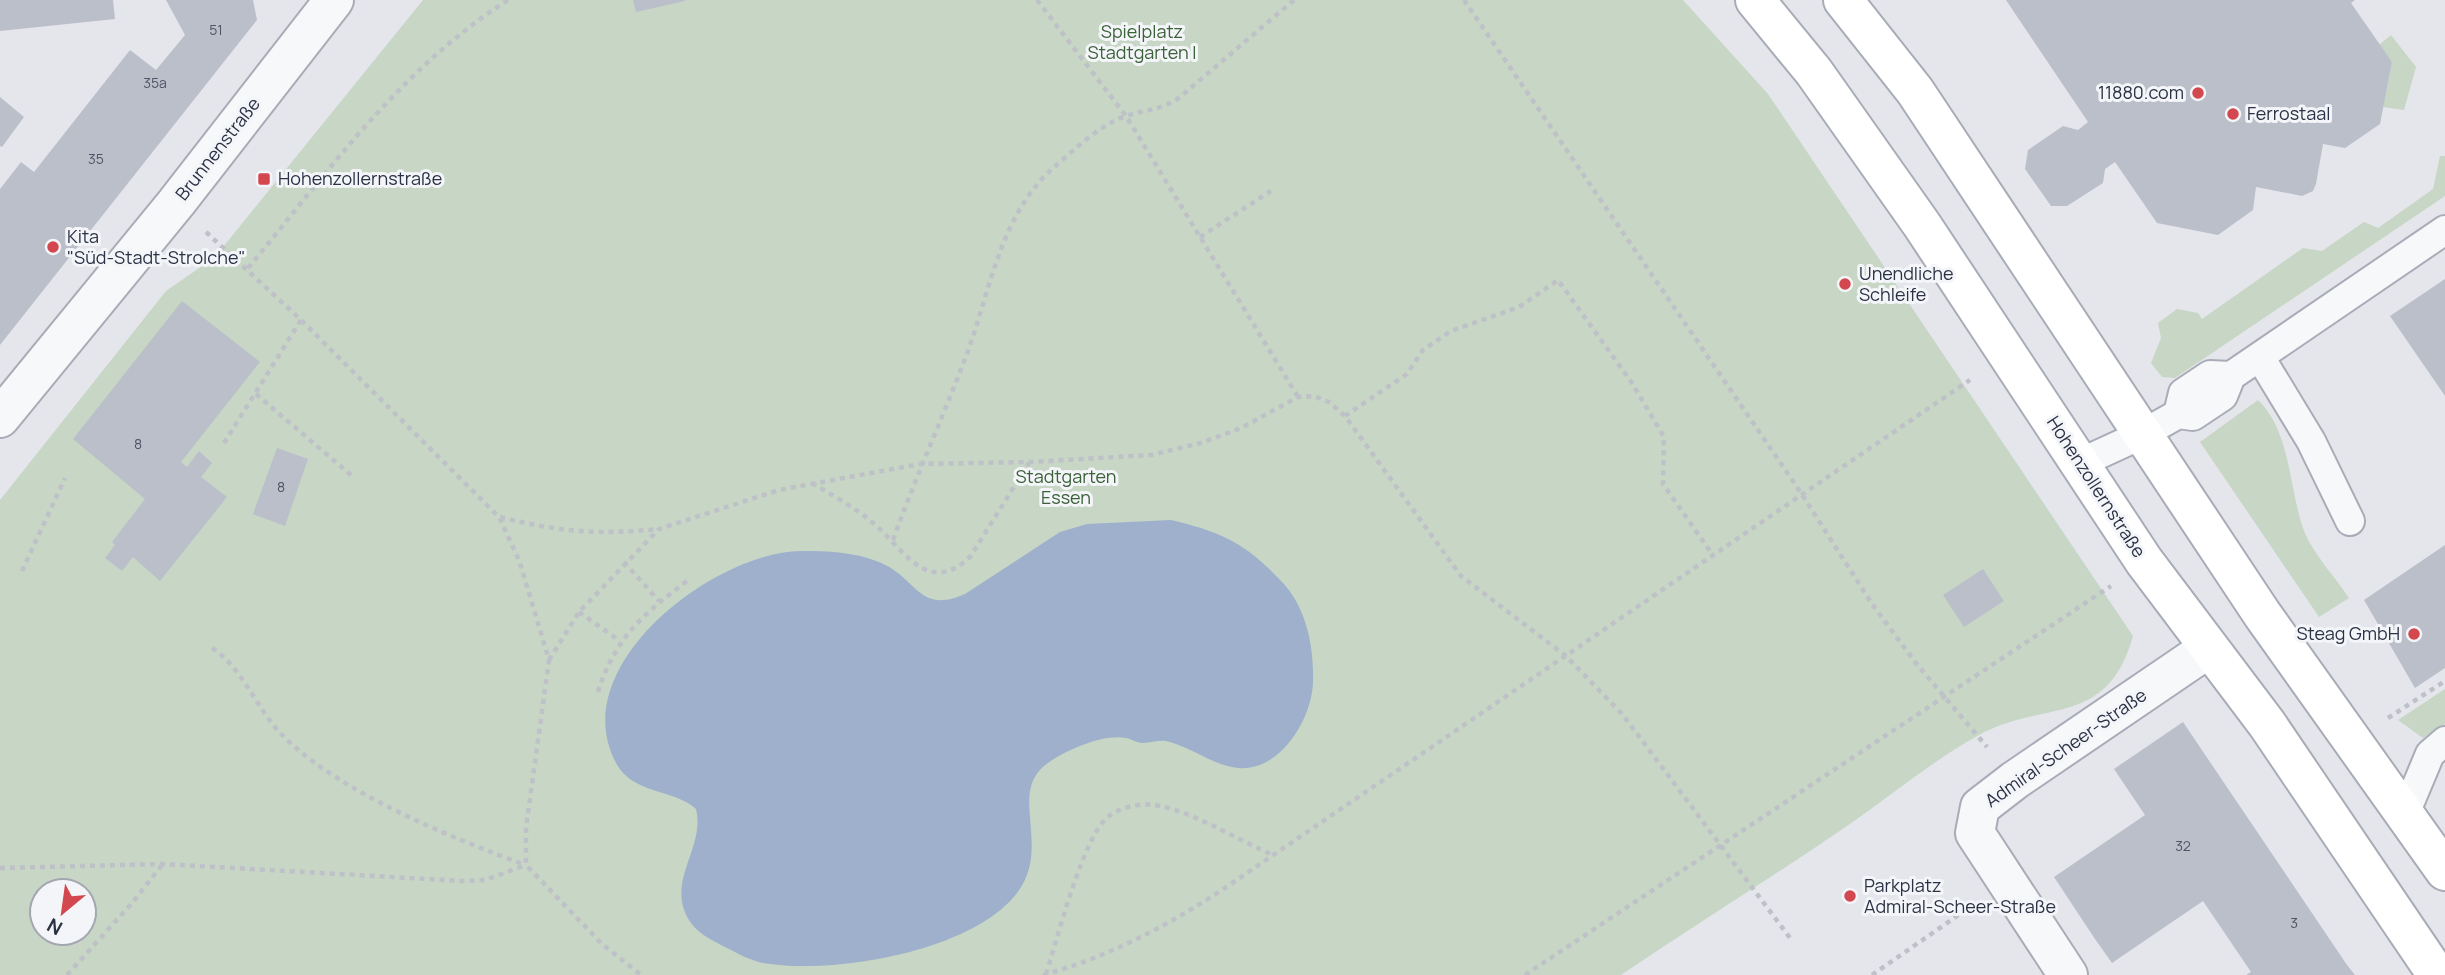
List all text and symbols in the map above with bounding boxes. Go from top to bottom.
park label: Spielplatz Stadtgarten I [1088,19,1196,64]
house number: 51 [209,20,223,39]
house number: 35a [143,73,167,92]
place label: 11880.com [2098,80,2184,104]
marker: 11880.com [2190,85,2206,101]
street label: Brunnenstraße [169,92,265,205]
place label: Ferrostaal [2247,101,2331,125]
marker: Ferrostaal [2225,106,2241,122]
house number: 35 [88,149,104,168]
place label: Hohenzollernstraße [278,166,442,190]
marker: Hohenzollernstraße [256,171,272,187]
place label: Kita "Süd-Stadt-Strolche" [67,224,246,269]
marker: Kita "Süd-Stadt-Strolche" [45,239,61,255]
place label: Unendliche Schleife [1859,261,1953,306]
marker: Unendliche Schleife [1837,276,1853,292]
street label: Hohenzollernstraße [2042,411,2152,562]
house number: 8 [134,434,142,453]
park label: Stadtgarten Essen [1015,464,1117,509]
house number: 8 [277,477,285,496]
place label: Steag GmbH [2297,621,2400,645]
marker: Steag GmbH [2406,626,2422,642]
street label: Admiral-Scheer-Straße [1980,682,2151,812]
house number: 32 [2175,836,2191,855]
place label: Parkplatz Admiral-Scheer-Straße [1864,873,2056,918]
north arrow [28,877,98,947]
marker: Parkplatz Admiral-Scheer-Straße [1842,888,1858,904]
text: N [42,912,67,942]
house number: 3 [2290,913,2298,932]

